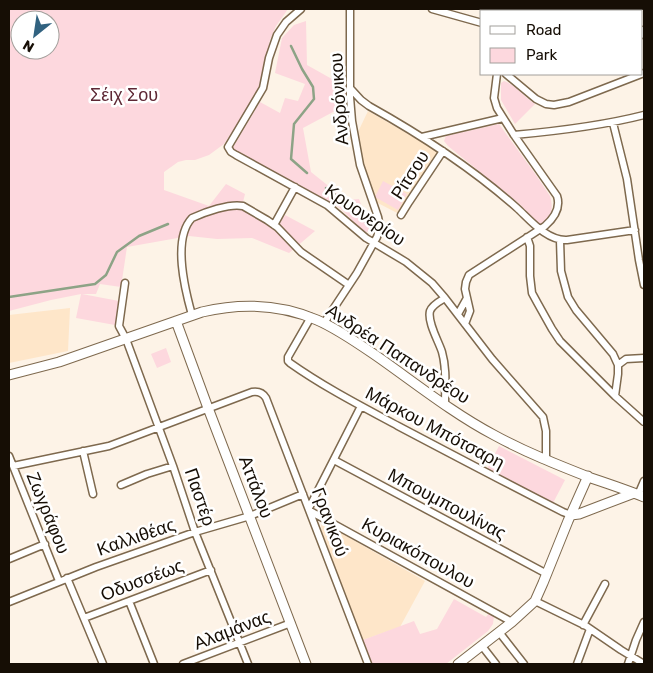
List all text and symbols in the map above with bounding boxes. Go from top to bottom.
north arrow [10,10,60,60]
legend [480,10,643,75]
text: Road [526,21,562,39]
text: N [20,36,37,56]
text: Park [526,46,557,64]
street label: Ανδρόνικου [325,52,353,146]
park label: Σέιχ Σου [90,84,158,106]
street label: Ρίτσου [386,146,434,204]
street label: Κρυονερίου [321,179,409,251]
street label: Ανδρέα Παπανδρέου [322,299,474,409]
street label: Μάρκου Μπότσαρη [362,382,508,474]
street label: Αττάλου [234,453,278,521]
street label: Μπουμπουλίνας [384,464,510,544]
street label: Παστέρ [180,465,220,529]
street label: Ζωγράφου [22,469,74,557]
street label: Γρανικού [307,484,353,560]
street label: Καλλιθέας [94,513,178,561]
street label: Κυριακόπουλου [358,513,478,593]
street label: Οδυσσέως [98,554,187,606]
street label: Αλαμάνας [191,605,274,655]

